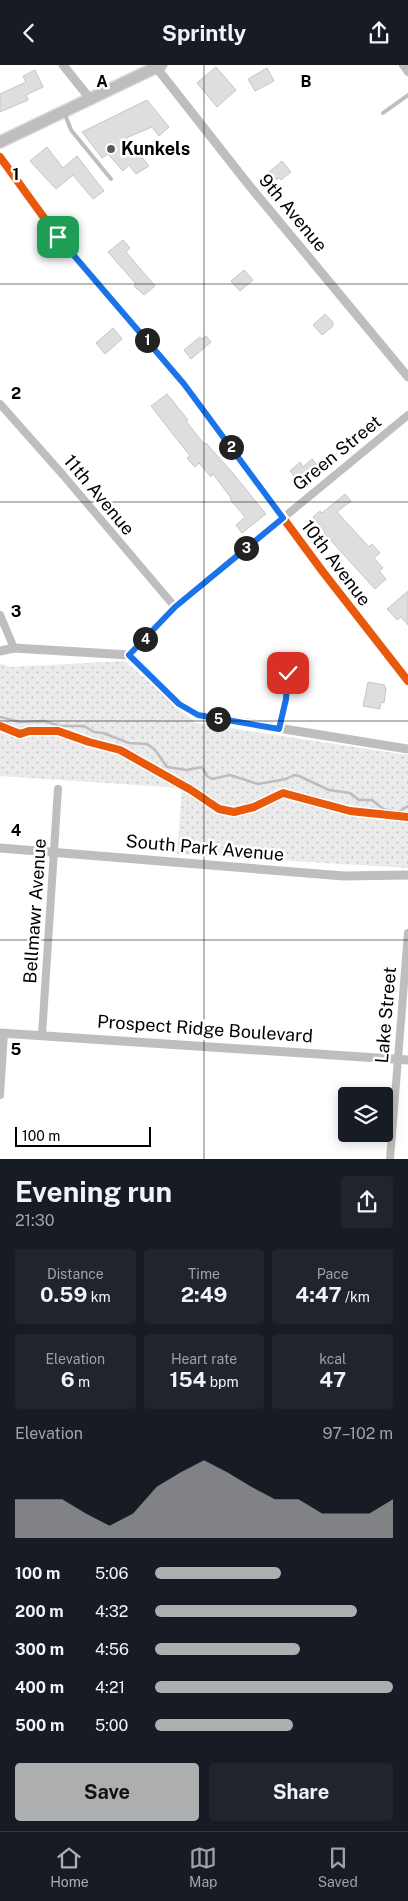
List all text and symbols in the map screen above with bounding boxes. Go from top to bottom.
icon: back [15,19,43,47]
icon: share [365,19,393,47]
text: Sprintly [162,20,246,46]
text: A [96,72,108,91]
text: B [301,72,312,91]
place label: Kunkels [121,138,190,159]
marker: Kunkels [105,143,117,155]
text: 1 [13,165,19,184]
street label: 9th Avenue [255,170,332,256]
pin [37,216,79,258]
icon: arrive [44,223,72,251]
pin: 1 [134,327,160,353]
text: 1 [145,332,151,348]
text: 2 [11,384,21,403]
street label: Green Street [288,411,385,495]
pin: 2 [218,435,244,459]
text: 2 [227,439,236,455]
street label: 11th Avenue [60,450,139,539]
street label: 10th Avenue [297,516,375,610]
pin: 3 [234,535,258,561]
text: 3 [242,540,251,556]
text: 3 [11,602,21,621]
pin: 4 [132,627,158,651]
text: 4 [141,631,150,647]
pin [267,652,309,694]
icon: check [274,659,302,687]
pin: 5 [206,707,230,731]
text: 5 [214,711,223,727]
text: 4 [11,821,22,840]
street label: South Park Avenue [125,830,285,865]
street label: Bellmawr Avenue [19,838,50,984]
street label: Lake Street [371,966,400,1064]
street label: Prospect Ridge Boulevard [96,1010,314,1047]
text: 5 [11,1040,22,1059]
map controls [338,1087,393,1142]
button: layers [338,1087,393,1142]
scale bar [15,1123,151,1147]
text: 100 m [22,1128,60,1144]
text: Evening run [15,1175,172,1208]
button: share [341,1176,393,1228]
text: 21:30 [15,1211,54,1230]
text: Distance [47,1266,104,1282]
text: Time [188,1266,220,1282]
text: Pace [317,1266,349,1282]
text: 0.59 [40,1282,87,1307]
text: 2:49 [181,1282,227,1307]
text: 4:47 [295,1282,342,1307]
text: km [87,1289,111,1305]
text: /km [342,1289,370,1305]
text: Elevation [46,1351,105,1367]
text: Heart rate [171,1351,237,1367]
text: kcal [319,1351,346,1367]
text: 6 [61,1367,75,1392]
text: 154 [169,1367,206,1392]
text: 47 [319,1367,346,1392]
text: m [75,1374,90,1390]
text: bpm [206,1374,239,1390]
text: Elevation [15,1424,83,1443]
text: 97–102 m [322,1424,393,1443]
text: 100 m [15,1564,60,1583]
text: 5:06 [95,1564,129,1583]
text: 200 m [15,1602,64,1621]
text: 4:32 [95,1602,128,1621]
text: 300 m [15,1640,64,1659]
text: 4:56 [95,1640,129,1659]
text: 400 m [15,1678,64,1697]
text: 4:21 [95,1678,125,1697]
text: 500 m [15,1716,64,1735]
text: 5:00 [95,1716,128,1735]
button: Save [15,1763,199,1821]
button: Share [209,1763,393,1821]
tab: Home [50,1844,89,1890]
tab: Map [189,1844,217,1890]
tab: Saved [318,1844,358,1890]

